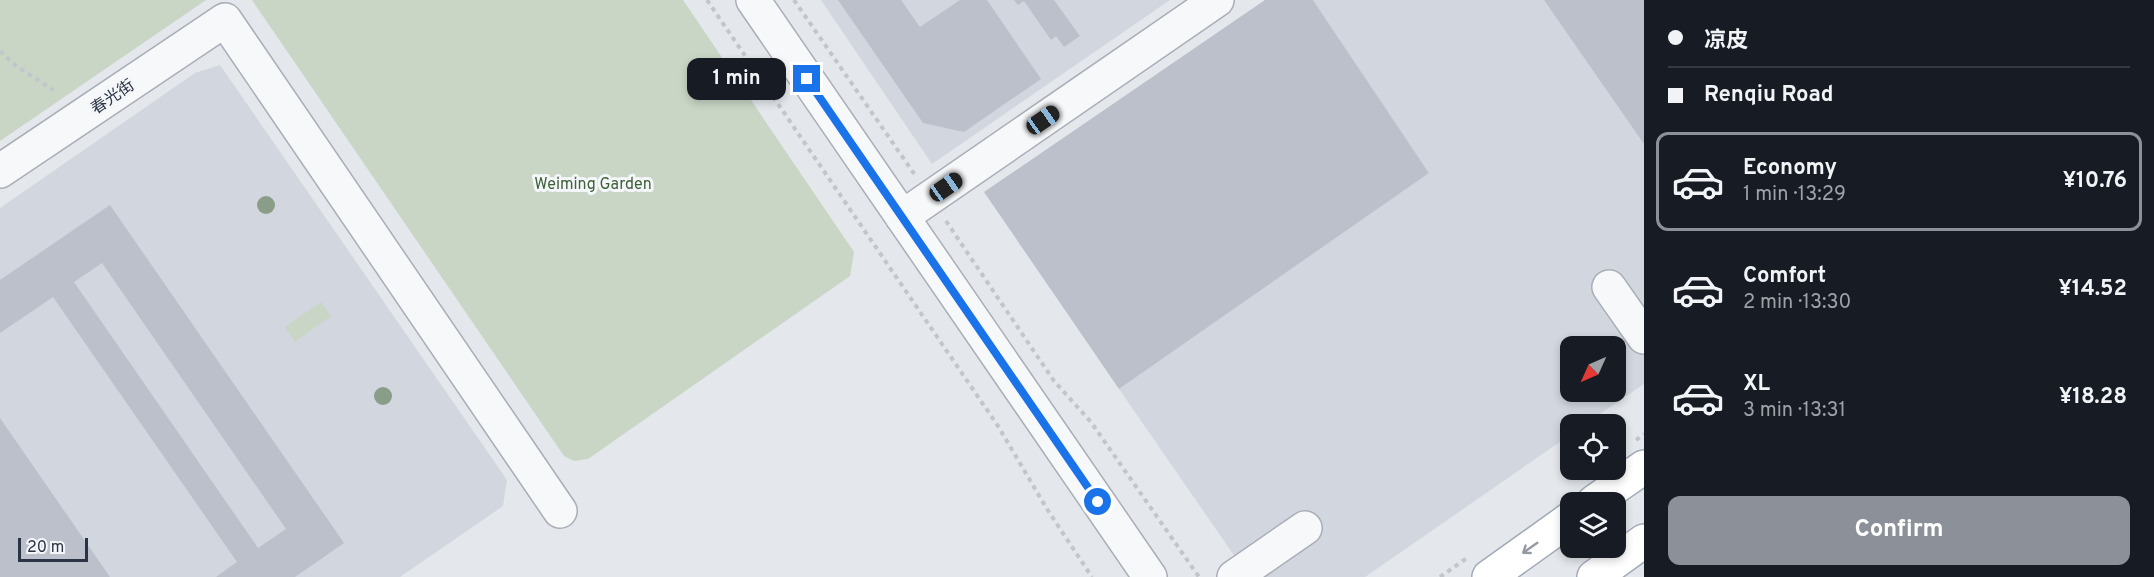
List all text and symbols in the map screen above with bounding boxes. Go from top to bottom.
text: 凉皮 [1704,28,1748,55]
callout: 1 min [687,58,786,100]
route end [793,65,820,92]
text: 1 min [712,66,761,92]
street label: 春光街 [88,76,139,119]
text: Renqiu Road [1704,82,1834,109]
car [1023,102,1063,138]
icon: car [1671,155,1725,209]
text: Economy [1743,155,1837,182]
text: ¥10.76 [2063,168,2127,195]
car [926,169,966,205]
park label: Weiming Garden [534,175,652,195]
text: 1 min · 13:29 [1743,182,1846,208]
icon: car [1671,263,1725,317]
text: Comfort [1743,263,1826,290]
text: ¥14.52 [2058,276,2127,303]
text: 2 min · 13:30 [1743,290,1851,316]
north arrow [1560,336,1626,402]
map controls [1560,336,1626,558]
icon: car [1671,371,1725,425]
text: XL [1743,371,1770,398]
text: ¥18.28 [2059,384,2127,411]
text: 3 min · 13:31 [1743,398,1846,424]
button: locate [1560,414,1626,480]
route start [1084,488,1111,515]
button: layers [1560,492,1626,558]
button: Confirm [1668,496,2130,565]
scale bar [18,535,88,562]
text: 20 m [27,538,64,558]
one-way arrow [1522,542,1538,554]

